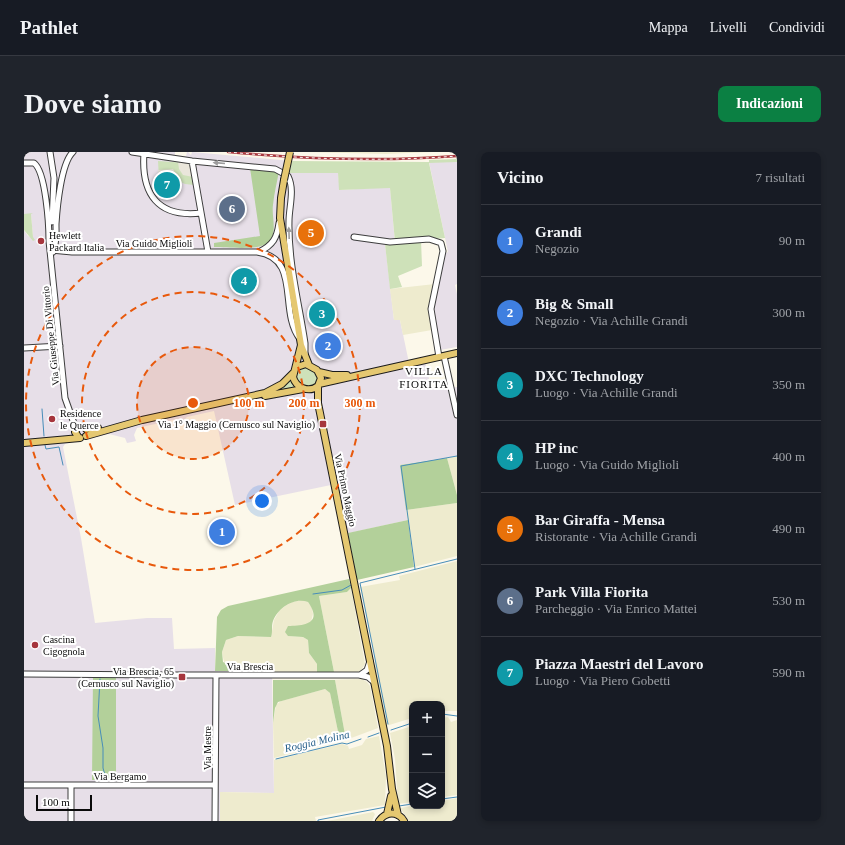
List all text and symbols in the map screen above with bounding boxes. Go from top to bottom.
text: Pathlet [20,17,78,38]
text: Mappa [649,20,688,35]
text: Livelli [710,20,747,35]
text: Condividi [769,20,825,35]
button: Indicazioni [718,86,821,122]
text: Dove siamo [24,88,162,119]
one-way arrow [213,160,225,166]
text: Vicino [497,168,544,187]
pin: 7 [154,170,180,200]
text: 7 risultati [756,170,805,185]
pin: 6 [219,194,245,224]
pin: 5 [298,218,324,248]
text: Grandi [535,224,582,240]
one-way arrow [286,226,292,239]
place label: Hewlett Packard Italia [49,230,105,253]
text: 1 [507,233,513,248]
text: 90 m [779,233,805,248]
marker: Hewlett Packard Italia [36,236,46,246]
street label: Via Guido Miglioli [116,238,193,249]
text: Negozio [535,241,579,256]
pin: 4 [231,266,257,296]
street label: Via Giuseppe Di Vittorio [40,286,61,386]
text: Big & Small [535,296,613,312]
pin: 3 [309,299,335,329]
text: 2 [507,305,513,320]
text: 300 m [772,305,805,320]
text: Negozio · Via Achille Grandi [535,313,688,328]
pin: 2 [315,331,341,361]
district label: VILLA FIORITA [399,365,449,390]
text: DXC Technology [535,368,644,384]
text: 3 [507,377,513,392]
text: 350 m [772,377,805,392]
text: Luogo · Via Achille Grandi [535,385,678,400]
centre of rings [186,396,200,410]
text: 100 m [234,396,265,410]
text: 200 m [289,396,320,410]
text: 300 m [345,396,376,410]
place label: Residence le Querce [60,408,102,431]
marker: Residence le Querce [47,414,57,424]
place label: Via 1° Maggio (Cernusco sul Naviglio) [157,419,315,431]
marker: Via 1° Maggio (Cernusco sul Naviglio) [318,419,328,429]
text: HP inc [535,440,578,456]
text: 4 [507,449,513,464]
text: 400 m [772,449,805,464]
street label: Via Primo Maggio [332,453,359,528]
text: Luogo · Via Guido Miglioli [535,457,679,472]
your location [252,491,272,511]
text: Bar Giraffa - Mensa [535,512,665,528]
pin: 1 [209,517,235,547]
text: 5 [507,521,513,536]
text: 490 m [772,521,805,536]
text: Ristorante · Via Achille Grandi [535,529,697,544]
text: Park Villa Fiorita [535,584,648,600]
text: 6 [507,593,513,608]
text: 530 m [772,593,805,608]
text: Parcheggio · Via Enrico Mattei [535,601,697,616]
place label: Cascina Cigognola [43,634,85,657]
marker: Cascina Cigognola [30,640,40,650]
text: Piazza Maestri del Lavoro [535,656,703,672]
street label: Via Brescia [227,661,274,672]
text: 7 [507,665,513,680]
text: 590 m [772,665,805,680]
place label: Via Brescia, 65 (Cernusco sul Naviglio) [78,666,174,690]
marker: Via Brescia, 65 (Cernusco sul Naviglio) [177,672,187,682]
text: Luogo · Via Piero Gobetti [535,673,670,688]
map controls [409,701,445,809]
button: + [409,701,445,737]
street label: Via Mestre [202,725,213,770]
water label: Roggia Molina [282,728,351,755]
button: − [409,737,445,773]
street label: Via Bergamo [94,771,146,782]
button: layers [409,773,445,809]
scale bar [36,793,92,812]
text: 100 m [42,796,70,808]

